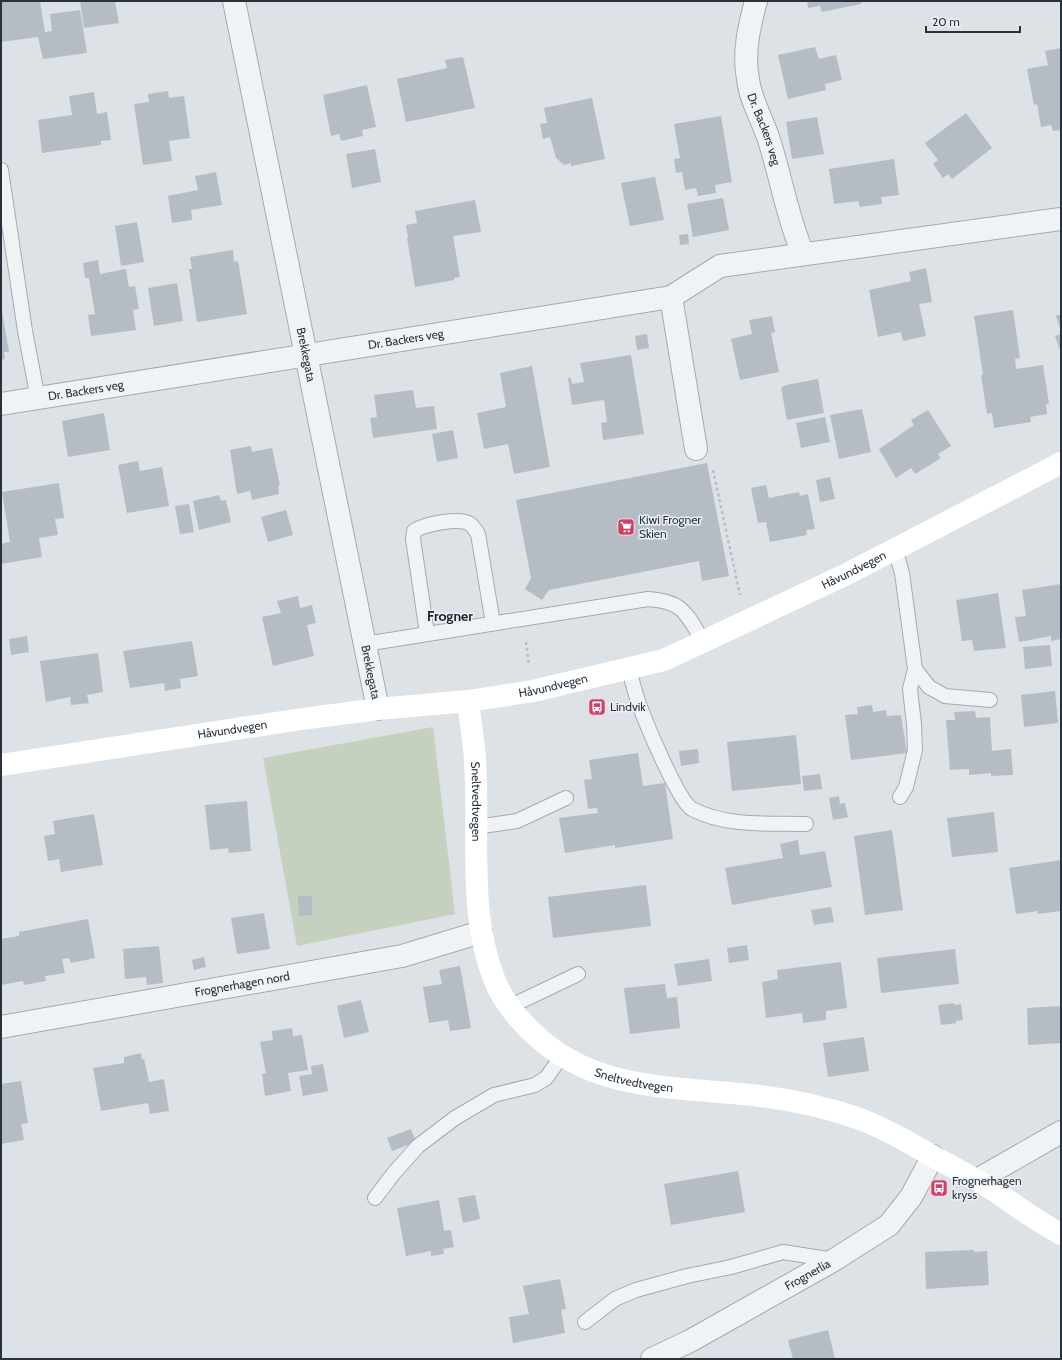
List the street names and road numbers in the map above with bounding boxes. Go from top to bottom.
street label: Dr. Backers veg [744,91,784,168]
street label: Dr. Backers veg [367,325,446,352]
street label: Brekkegata [294,326,319,383]
street label: Dr. Backers veg [47,376,126,403]
street label: Håvundvegen [819,547,889,592]
street label: Brekkegata [358,644,384,701]
street label: Håvundvegen [518,670,589,700]
street label: Håvundvegen [196,716,268,742]
street label: Sneltvedtvegen [468,761,484,842]
street label: Frognerhagen nord [194,968,291,1000]
street label: Sneltvedtvegen [592,1064,674,1095]
street label: Frognerlia [782,1256,833,1293]

